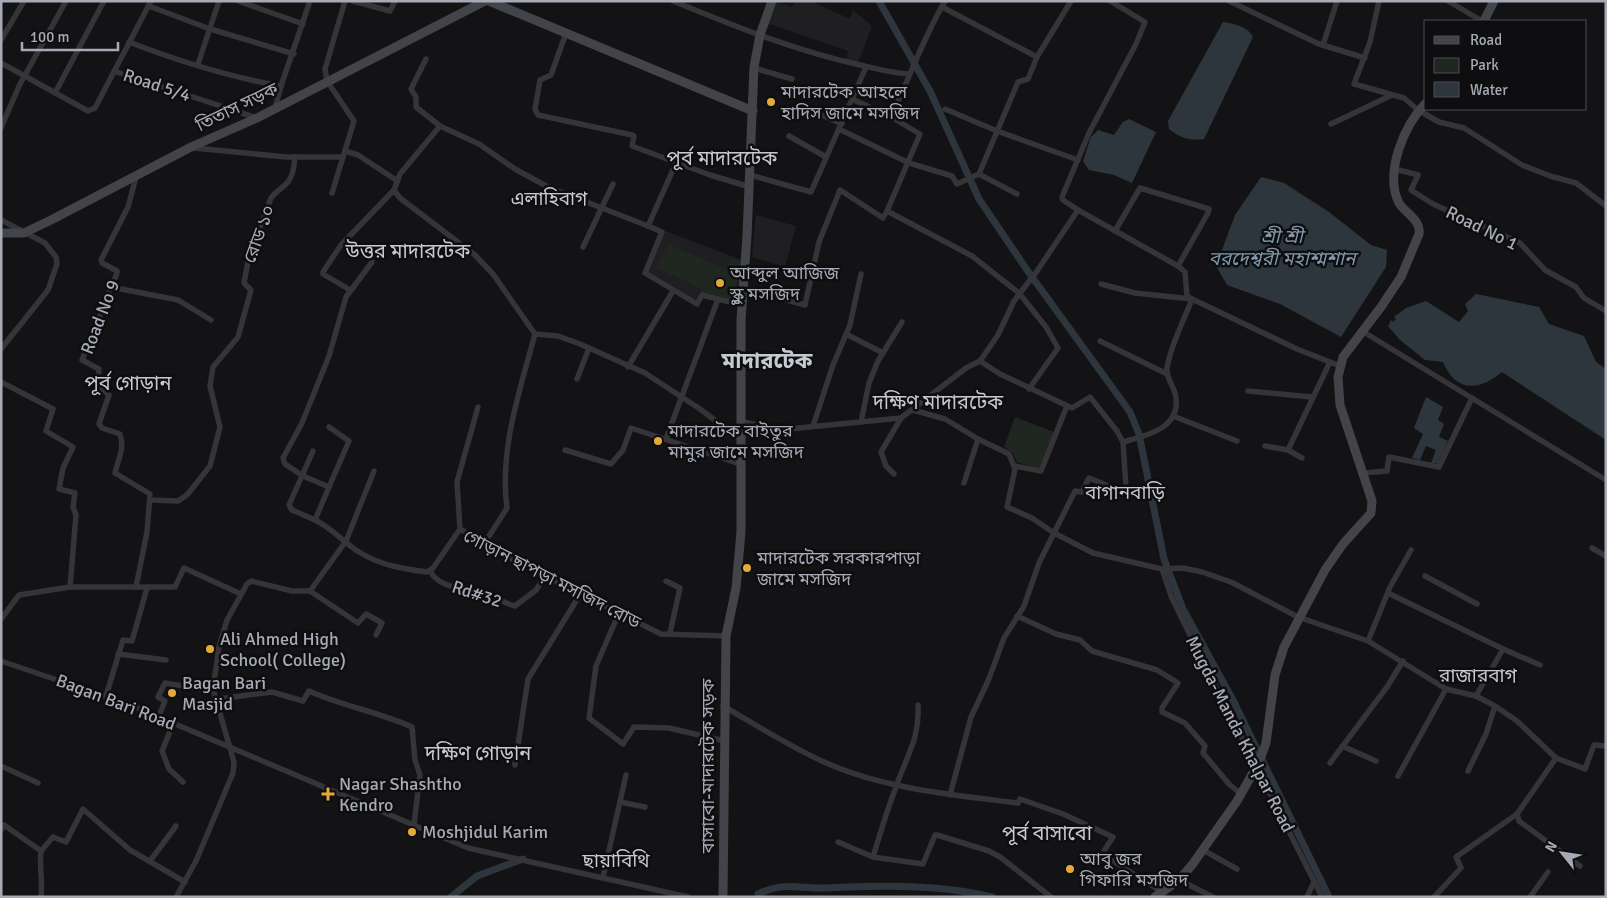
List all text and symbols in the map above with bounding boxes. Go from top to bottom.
scale bar [22,20,119,52]
legend [1424,20,1587,110]
text: 100 m [30,28,70,46]
text: Road [1470,31,1502,49]
text: Park [1470,56,1499,74]
street label: Road 5/4 [121,64,194,106]
street label: তিতাস সড়ক [191,77,282,137]
place label: মাদারটেক আহলে হাদিস জামে মসজিদ [780,81,921,124]
text: Water [1470,81,1508,99]
marker: মাদারটেক আহলে হাদিস জামে মসজিদ [765,96,777,108]
district label: পূর্ব মাদারটেক [667,145,778,171]
district label: এলাহিবাগ [511,187,588,211]
street label: Road No 1 [1442,201,1522,255]
street label: রোড ১০ [238,202,280,266]
water label: শ্রী শ্রী বরদেশ্বরী মহাশ্মশান [1208,225,1359,271]
district label: উত্তর মাদারটেক [345,239,471,264]
place label: আব্দুল আজিজ স্কুল মসজিদ [729,262,840,306]
street label: Road No 9 [76,277,124,357]
marker: আব্দুল আজিজ স্কুল মসজিদ [714,277,726,289]
district label: মাদারটেক [721,347,814,374]
district label: পূর্ব গোড়ান [85,370,172,396]
district label: দক্ষিণ মাদারটেক [872,390,1004,415]
place label: মাদারটেক বাইতুর মামুর জামে মসজিদ [667,420,805,463]
marker: মাদারটেক বাইতুর মামুর জামে মসজিদ [652,435,664,447]
district label: বাগানবাড়ি [1084,481,1166,505]
street label: গোড়ান ছাপড়া মসজিদ রোড [460,525,645,633]
place label: মাদারটেক সরকারপাড়া জামে মসজিদ [756,547,921,590]
marker: মাদারটেক সরকারপাড়া জামে মসজিদ [741,562,753,574]
street label: Rd#32 [449,576,505,612]
place label: Ali Ahmed High School( College) [220,628,346,671]
street label: Mugda-Manda Khalpar Road [1181,632,1299,836]
marker: Ali Ahmed High School( College) [204,643,216,655]
district label: রাজারবাগ [1438,664,1518,688]
street label: Bagan Bari Road [53,669,179,735]
place label: Bagan Bari Masjid [182,672,266,715]
street label: বাসাবো-মাদারটেক সড়ক [697,678,719,854]
marker: Bagan Bari Masjid [166,687,178,699]
district label: দক্ষিণ গোড়ান [424,741,532,766]
place label: Nagar Shashtho Kendro [339,773,462,816]
marker: Nagar Shashtho Kendro [321,787,335,801]
district label: পূর্ব বাসাবো [1002,820,1093,846]
place label: Moshjidul Karim [422,821,548,843]
marker: Moshjidul Karim [406,826,418,838]
north arrow [1537,828,1587,878]
text: N [1541,838,1561,855]
place label: আবু জর গিফারি মসজিদ [1079,848,1189,891]
district label: ছায়াবিথি [581,849,650,873]
marker: আবু জর গিফারি মসজিদ [1064,863,1076,875]

